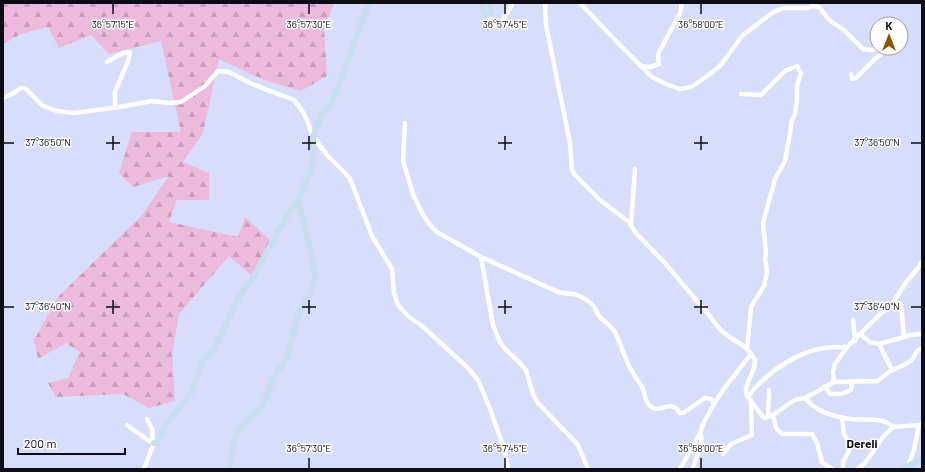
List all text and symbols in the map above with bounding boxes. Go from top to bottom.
north arrow [869,16,909,56]
text: 36°57'15"E [92,18,134,30]
text: 36°57'30"E [287,18,331,30]
text: 36°57'45"E [483,18,527,30]
text: 36°58'00"E [678,18,724,30]
text: K [886,19,893,32]
text: 37°36'50"N [25,136,71,148]
text: 37°36'50"N [854,136,900,148]
text: 37°36'40"N [25,300,71,312]
text: 37°36'40"N [854,300,900,312]
scale bar [18,430,125,456]
text: 200 m [24,436,56,450]
district label: Dereli [847,436,877,450]
text: 36°57'30"E [287,442,331,454]
text: 36°57'45"E [483,442,527,454]
text: 36°58'00"E [678,442,724,454]

